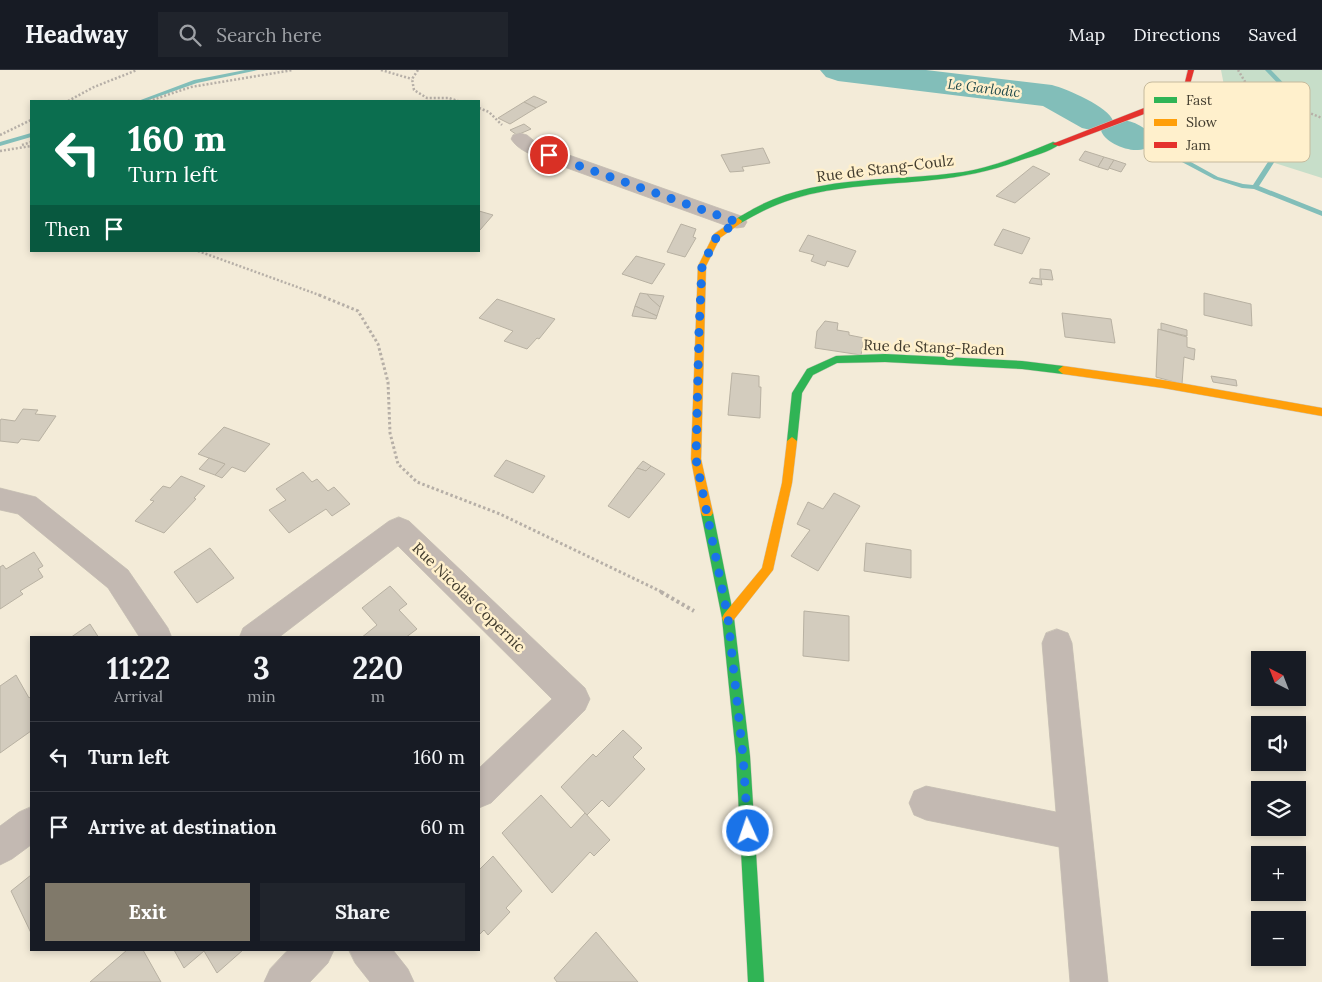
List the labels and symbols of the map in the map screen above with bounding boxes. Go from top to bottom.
water label: Le Garlodic [947,75,1022,101]
legend [1144,82,1310,162]
text: Fast [1186,91,1213,109]
text: Slow [1186,113,1218,131]
pin [528,134,570,176]
text: Jam [1185,136,1211,154]
street label: Rue de Stang-Coulz [815,150,955,186]
street label: Rue de Stang-Raden [863,335,1005,359]
street label: Rue Nicolas Copernic [409,538,529,656]
north arrow [1251,651,1306,706]
position arrow [721,804,773,856]

